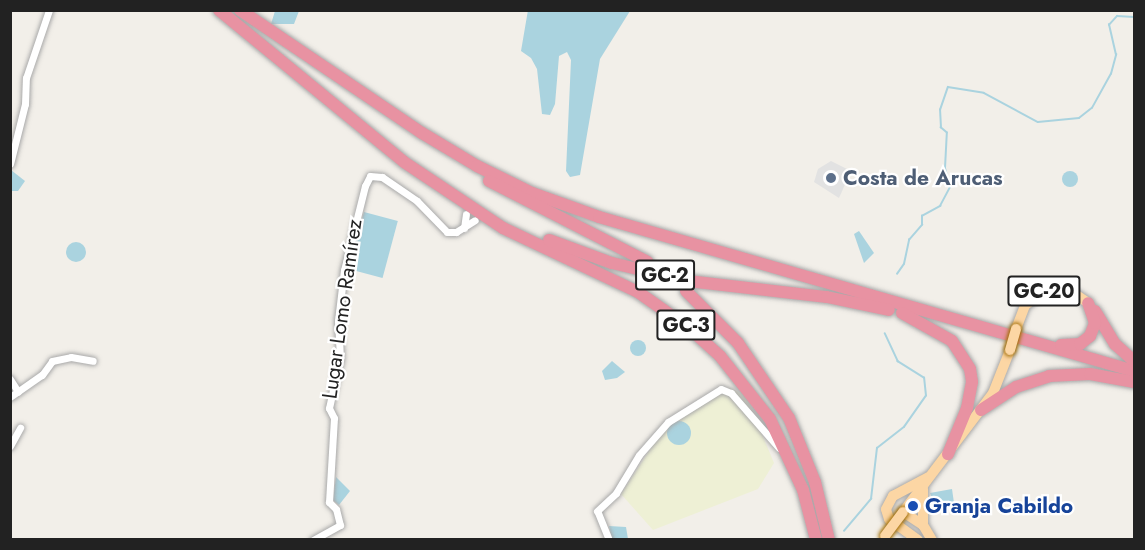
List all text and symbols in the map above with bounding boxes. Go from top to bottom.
place label: Costa de Arucas [843,165,1003,191]
marker: Costa de Arucas [824,171,838,185]
street label: Lugar Lomo Ramírez [317,217,367,401]
road number: GC-2 [635,258,695,292]
road number: GC-20 [1006,274,1082,308]
road number: GC-3 [656,308,716,342]
place label: Granja Cabildo [925,493,1073,519]
marker: Granja Cabildo [906,499,920,513]

